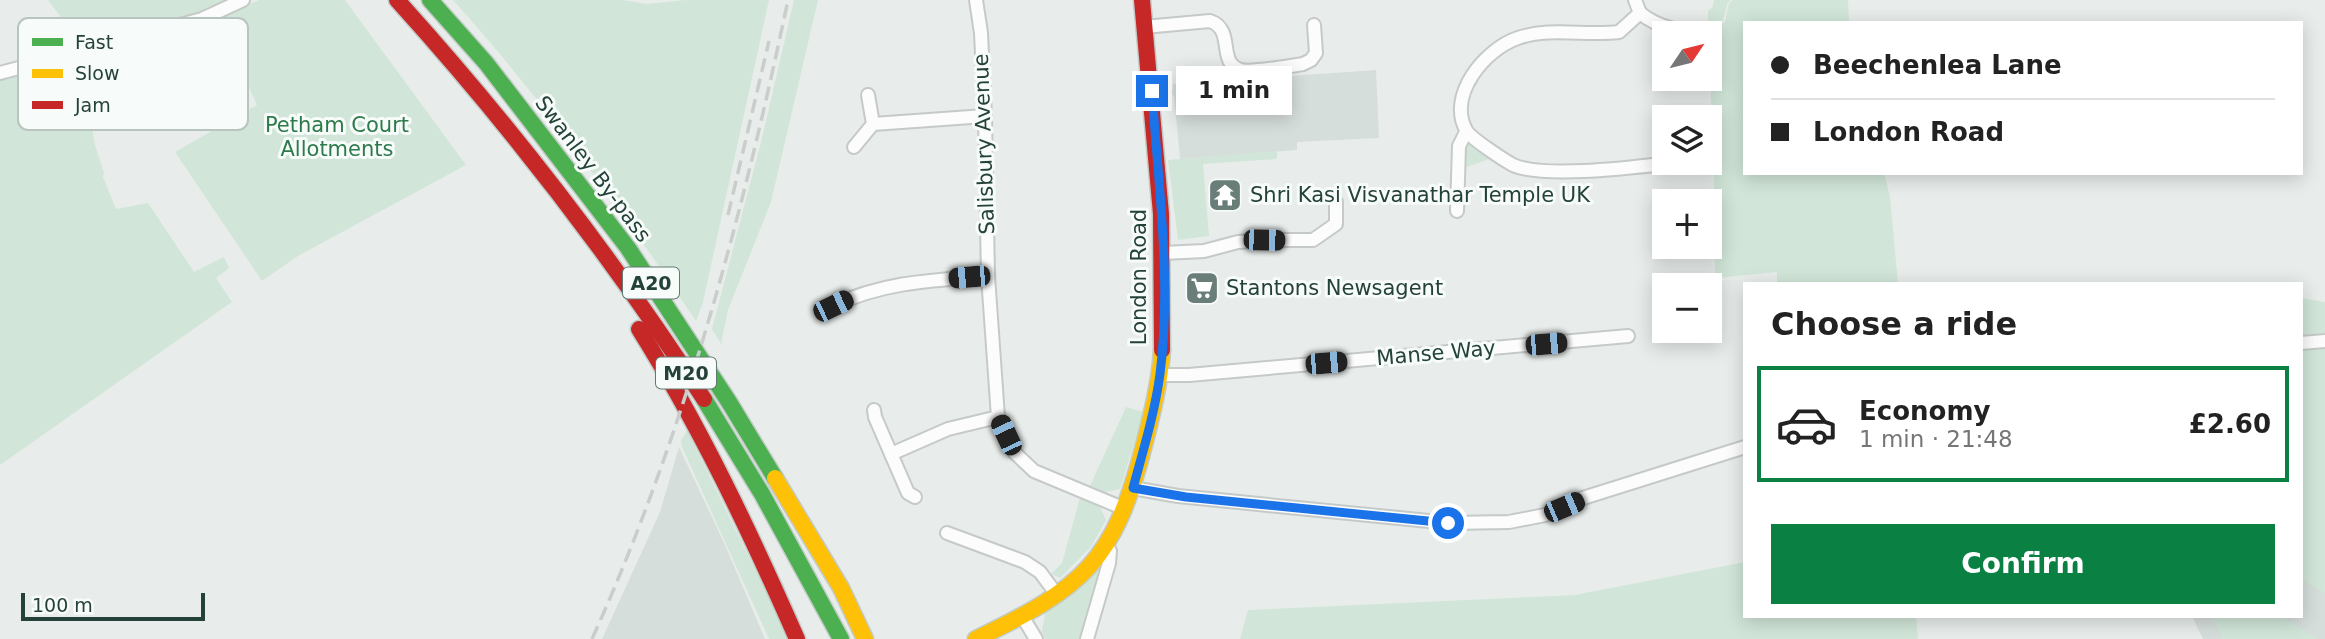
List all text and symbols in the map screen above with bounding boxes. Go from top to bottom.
legend [18,18,248,130]
north arrow [1652,21,1722,91]
map controls [1652,21,1722,343]
text: Fast [75,31,113,53]
text: Beechenlea Lane [1813,50,2062,80]
street label: Salisbury Avenue [969,53,999,235]
text: Slow [75,62,120,84]
callout: 1 min [1176,66,1292,116]
route end [1136,75,1168,107]
text: 1 min [1198,77,1270,103]
street label: Swanley By-pass [530,91,656,247]
text: Jam [74,94,111,116]
button: layers [1652,105,1722,175]
park label: Petham Court Allotments [265,113,409,161]
text: London Road [1813,117,2004,147]
temple icon: Shri Kasi Visvanathar Temple UK [1206,176,1244,214]
place label: Shri Kasi Visvanathar Temple UK [1250,183,1591,207]
button: + [1652,189,1722,259]
street label: London Road [1127,209,1151,345]
car [1243,229,1286,251]
car [948,265,991,289]
road number: A20 [623,268,679,298]
supermarket icon: Stantons Newsagent [1183,269,1221,307]
button: − [1652,273,1722,343]
place label: Stantons Newsagent [1226,276,1443,300]
car [810,287,857,325]
text: Choose a ride [1771,305,2017,343]
car [1525,332,1568,356]
street label: Manse Way [1375,336,1497,370]
car [1305,351,1348,375]
road number: M20 [656,358,716,388]
icon: car [1775,393,1838,456]
text: Economy [1859,396,1990,426]
text: £2.60 [2189,409,2271,439]
car [988,412,1025,458]
text: 1 min · 21:48 [1859,426,2013,452]
car [1541,489,1588,525]
route start [1432,507,1464,539]
button: Confirm [1771,524,2275,604]
scale bar [21,590,205,622]
text: 100 m [32,594,93,616]

